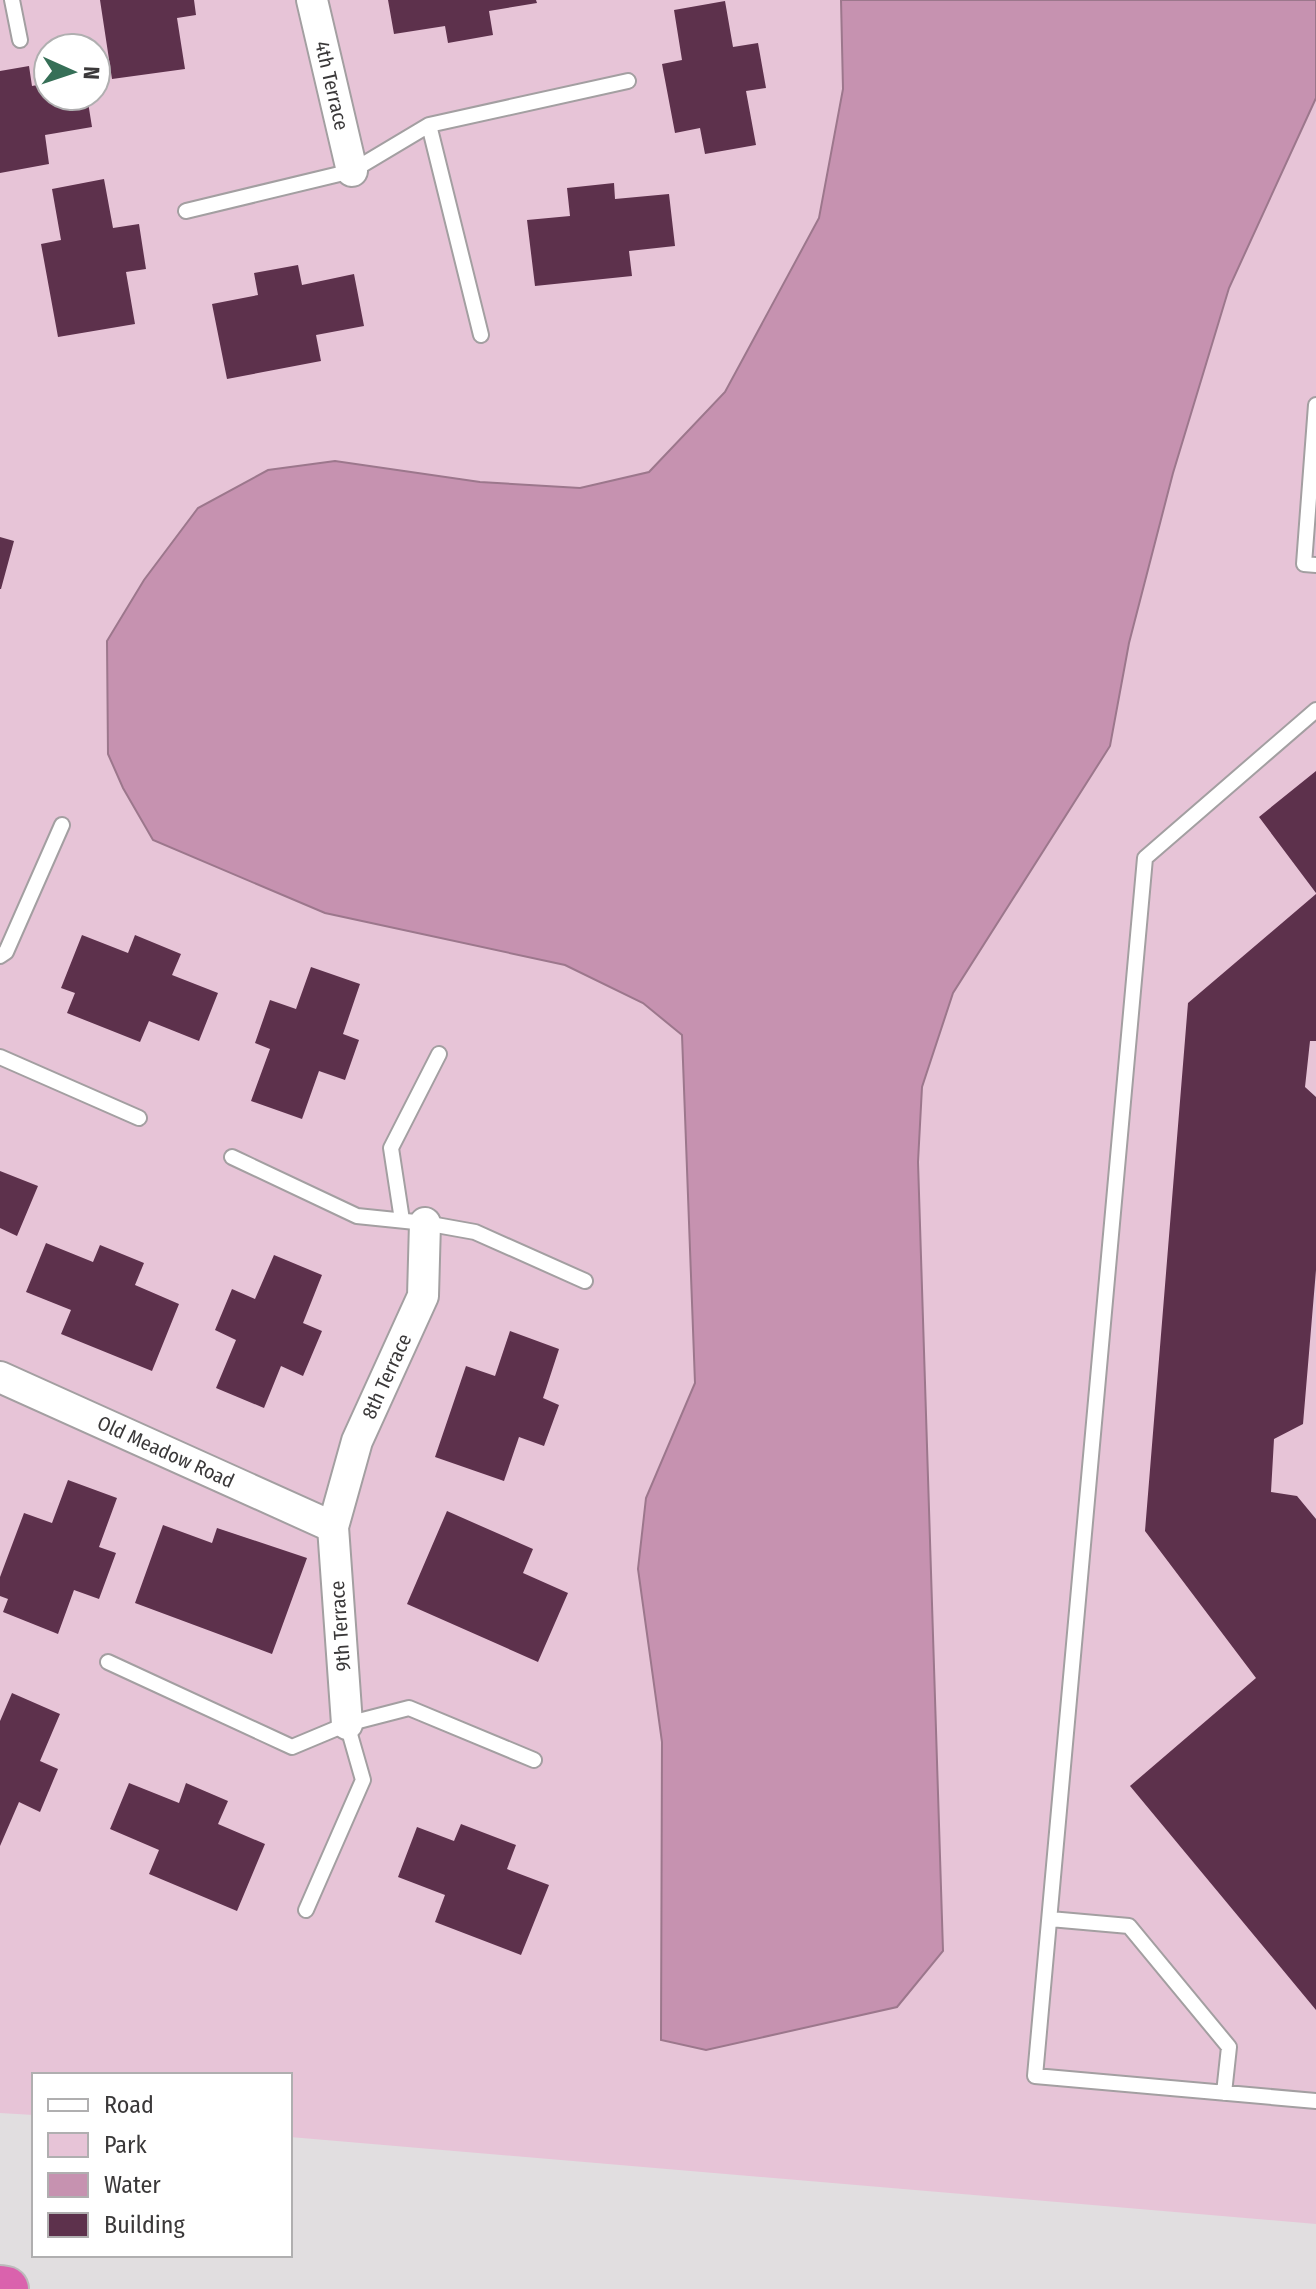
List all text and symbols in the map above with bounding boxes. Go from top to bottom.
north arrow [32,32,112,112]
street label: 4th Terrace [310,39,354,133]
text: N [78,66,105,80]
street label: 8th Terrace [357,1330,416,1423]
street label: Old Meadow Road [94,1411,238,1493]
street label: 9th Terrace [325,1580,355,1672]
legend [32,2073,292,2257]
text: Road [104,2091,154,2119]
text: Park [104,2131,147,2159]
text: Water [104,2171,161,2199]
text: Building [104,2211,186,2239]

